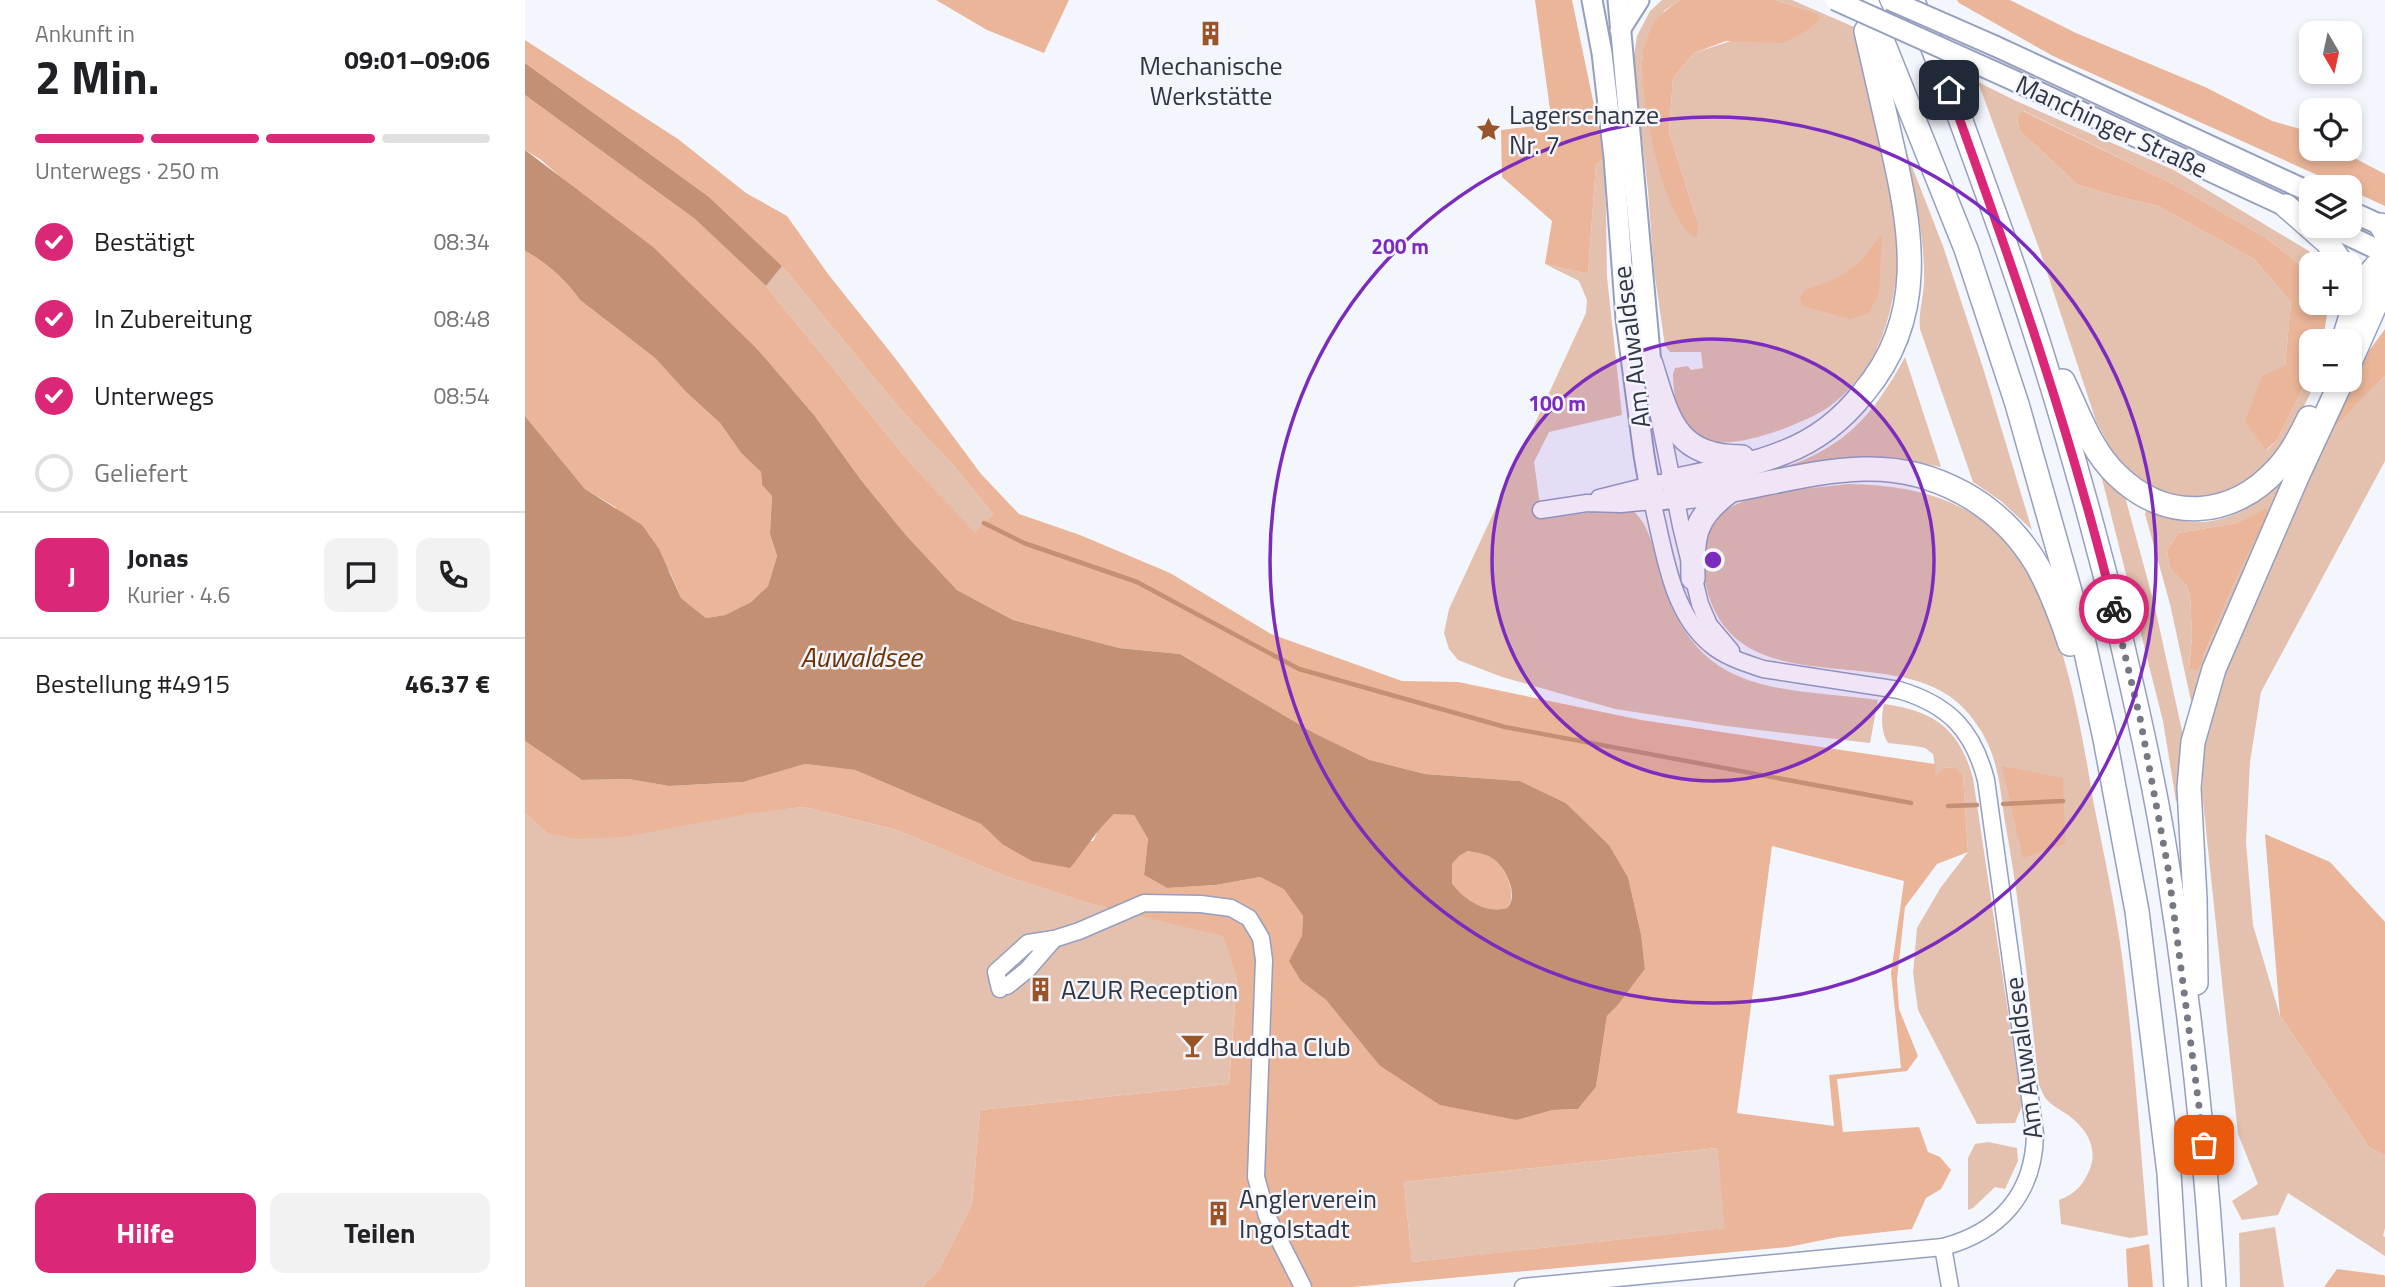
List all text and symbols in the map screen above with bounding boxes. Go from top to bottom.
text: Ankunft in [35,16,135,51]
building icon: Mechanische Werkstätte [1197,19,1225,47]
north arrow [2299,21,2363,84]
map controls [2299,21,2362,392]
text: 09:01–09:06 [344,40,490,79]
text: 2 Min. [35,42,159,112]
place label: Mechanische Werkstätte [1139,46,1283,115]
pin [1919,60,1979,120]
street label: Manchinger Straße [2009,64,2215,188]
icon: home [1930,71,1968,109]
place label: Lagerschanze Nr. 7 [1509,95,1659,164]
button: locate [2299,98,2362,161]
place icon: Lagerschanze Nr. 7 [1475,115,1503,143]
text: Unterwegs · 250 m [35,153,219,188]
button: layers [2299,175,2362,238]
text: Bestätigt [94,222,195,261]
icon: check [35,223,73,261]
text: 08:34 [433,224,490,259]
text: 200 m [1371,230,1429,262]
button: + [2299,252,2362,315]
street label: Am Auwaldsee [1602,264,1660,430]
text: In Zubereitung [94,299,252,338]
icon: check [35,300,73,338]
text: 08:48 [433,301,490,336]
button: − [2299,329,2362,392]
text: Unterwegs [94,376,214,415]
icon: check [35,377,73,415]
text: 08:54 [433,378,490,413]
text: 100 m [1528,387,1586,419]
text: Geliefert [94,453,188,492]
text: Jonas [127,538,189,577]
button: chat [324,538,398,612]
button: phone [416,538,490,612]
centre of rings [1701,548,1725,572]
text: J [68,556,76,595]
courier [2079,574,2149,644]
text: Kurier · 4.6 [127,577,230,612]
icon: bike [2095,590,2133,628]
water label: Auwaldsee [800,635,924,678]
text: Bestellung #4915 [35,664,230,703]
text: 46.37 € [405,664,490,703]
place label: AZUR Reception [1061,970,1238,1009]
building icon: AZUR Reception [1027,975,1055,1003]
street label: Am Auwaldsee [1994,975,2052,1141]
place label: Buddha Club [1213,1027,1351,1066]
bar icon: Buddha Club [1179,1032,1207,1060]
pin [2174,1115,2234,1175]
icon: bag [2185,1126,2223,1164]
place label: Anglerverein Ingolstadt [1239,1179,1377,1248]
button: Hilfe [35,1193,256,1273]
button: Teilen [270,1193,490,1273]
building icon: Anglerverein Ingolstadt [1205,1199,1233,1227]

